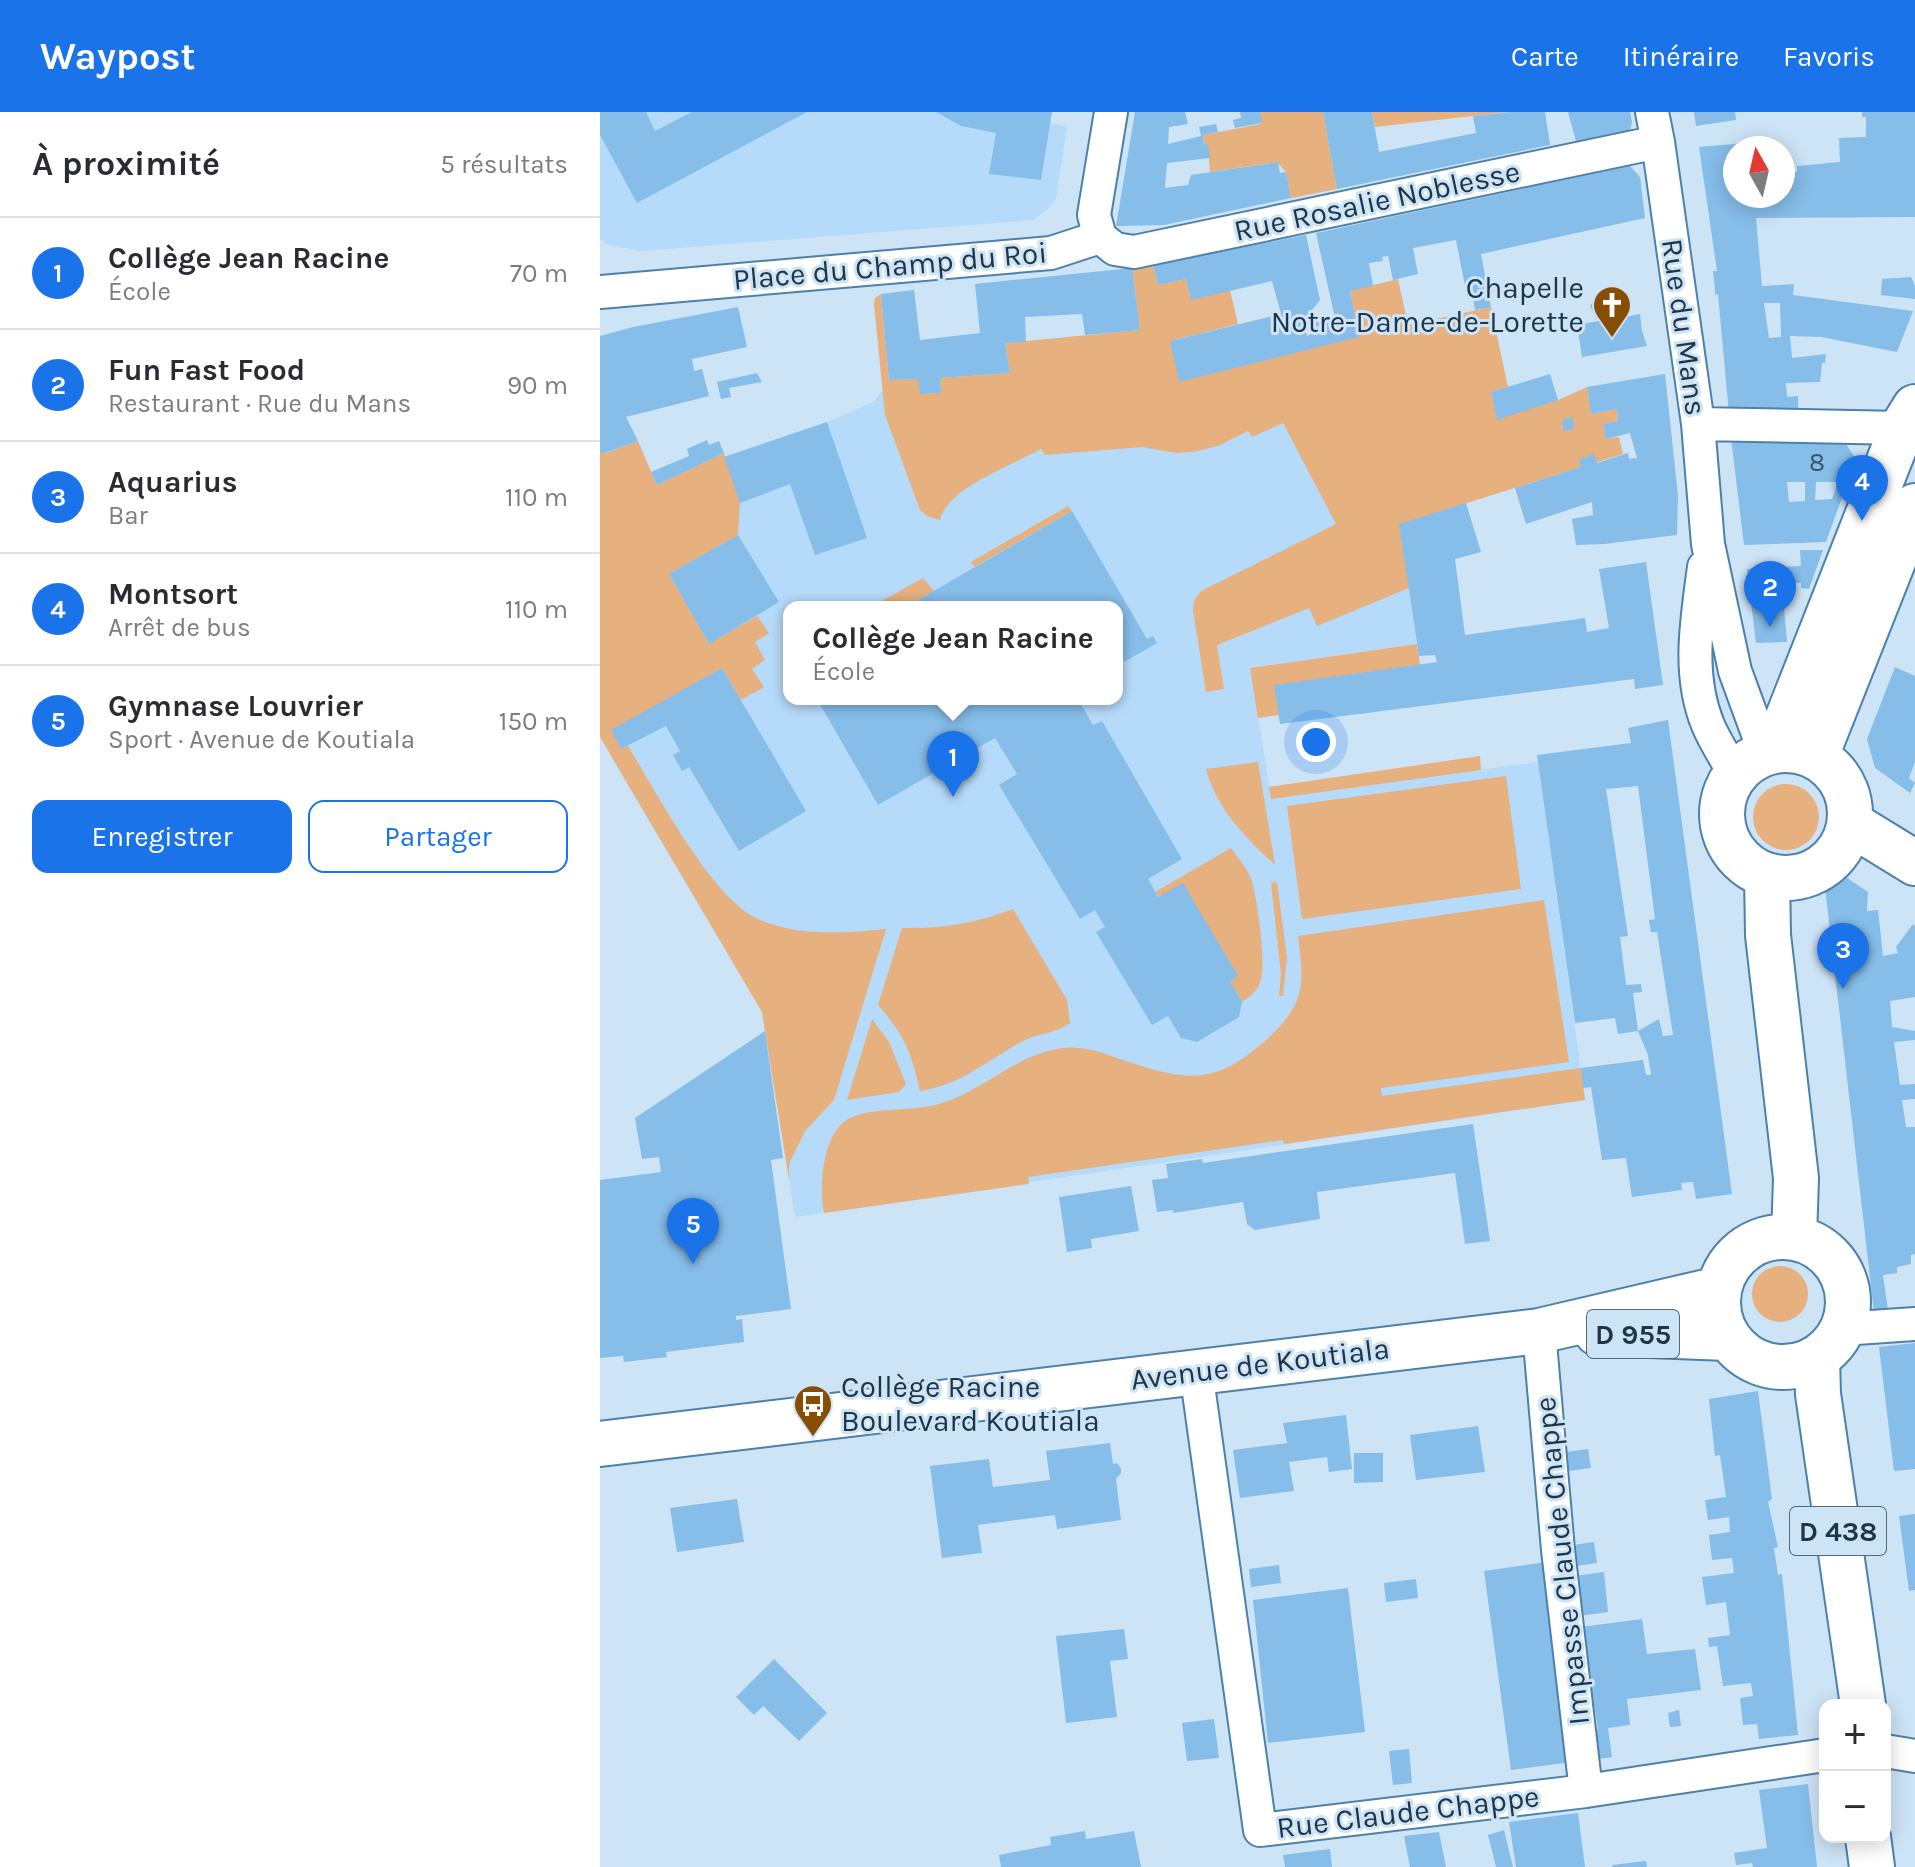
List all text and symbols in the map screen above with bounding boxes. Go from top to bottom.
text: Waypost [40,34,196,79]
text: Carte [1511,40,1579,73]
text: Itinéraire [1623,40,1739,73]
text: Favoris [1783,40,1875,73]
north arrow [1723,136,1795,208]
text: À proximité [32,144,220,184]
text: 5 résultats [440,149,568,180]
street label: Rue Rosalie Noblesse [1231,153,1523,249]
street label: Place du Champ du Roi [731,234,1049,298]
street label: Rue du Mans [1654,236,1714,418]
text: Collège Jean Racine [108,240,389,276]
text: 1 [53,258,63,289]
text: 70 m [510,258,568,289]
place label: Chapelle Notre-Dame-de-Lorette [1271,270,1584,340]
text: École [108,276,171,307]
church icon: Chapelle Notre-Dame-de-Lorette [1591,284,1633,339]
text: Fun Fast Food [108,352,305,388]
text: 2 [50,370,66,401]
text: 90 m [507,370,568,401]
text: Restaurant · Rue du Mans [108,388,411,419]
house number: 8 [1809,447,1825,478]
pin: 4 [1836,455,1888,521]
text: Aquarius [108,464,238,500]
text: 3 [50,482,66,513]
text: 110 m [505,482,568,513]
text: Bar [108,500,148,531]
pin: 2 [1744,561,1796,627]
text: Montsort [108,576,238,612]
text: 4 [50,594,66,625]
text: 110 m [505,594,568,625]
popup [783,601,1123,705]
text: Arrêt de bus [108,612,251,643]
text: Collège Jean Racine [812,620,1094,656]
text: École [812,656,875,687]
text: Gymnase Louvrier [108,688,363,724]
text: 5 [50,706,66,737]
text: 150 m [499,706,568,737]
your location [1296,722,1336,762]
text: Sport · Avenue de Koutiala [108,724,415,755]
pin: 1 [927,731,979,797]
button: Enregistrer [32,800,292,873]
button: Partager [308,800,568,873]
pin: 3 [1817,923,1869,989]
pin: 5 [667,1198,719,1264]
road number: D 955 [1587,1310,1679,1358]
street label: Avenue de Koutiala [1128,1330,1392,1398]
place label: Collège Racine Boulevard Koutiala [841,1369,1100,1439]
bus stop icon: Collège Racine Boulevard Koutiala [792,1383,834,1438]
street label: Impasse Claude Chappe [1527,1395,1597,1727]
road number: D 438 [1790,1507,1886,1555]
map controls [1819,1699,1891,1843]
button: + [1819,1699,1891,1771]
button: − [1819,1771,1891,1843]
street label: Rue Claude Chappe [1275,1778,1541,1846]

